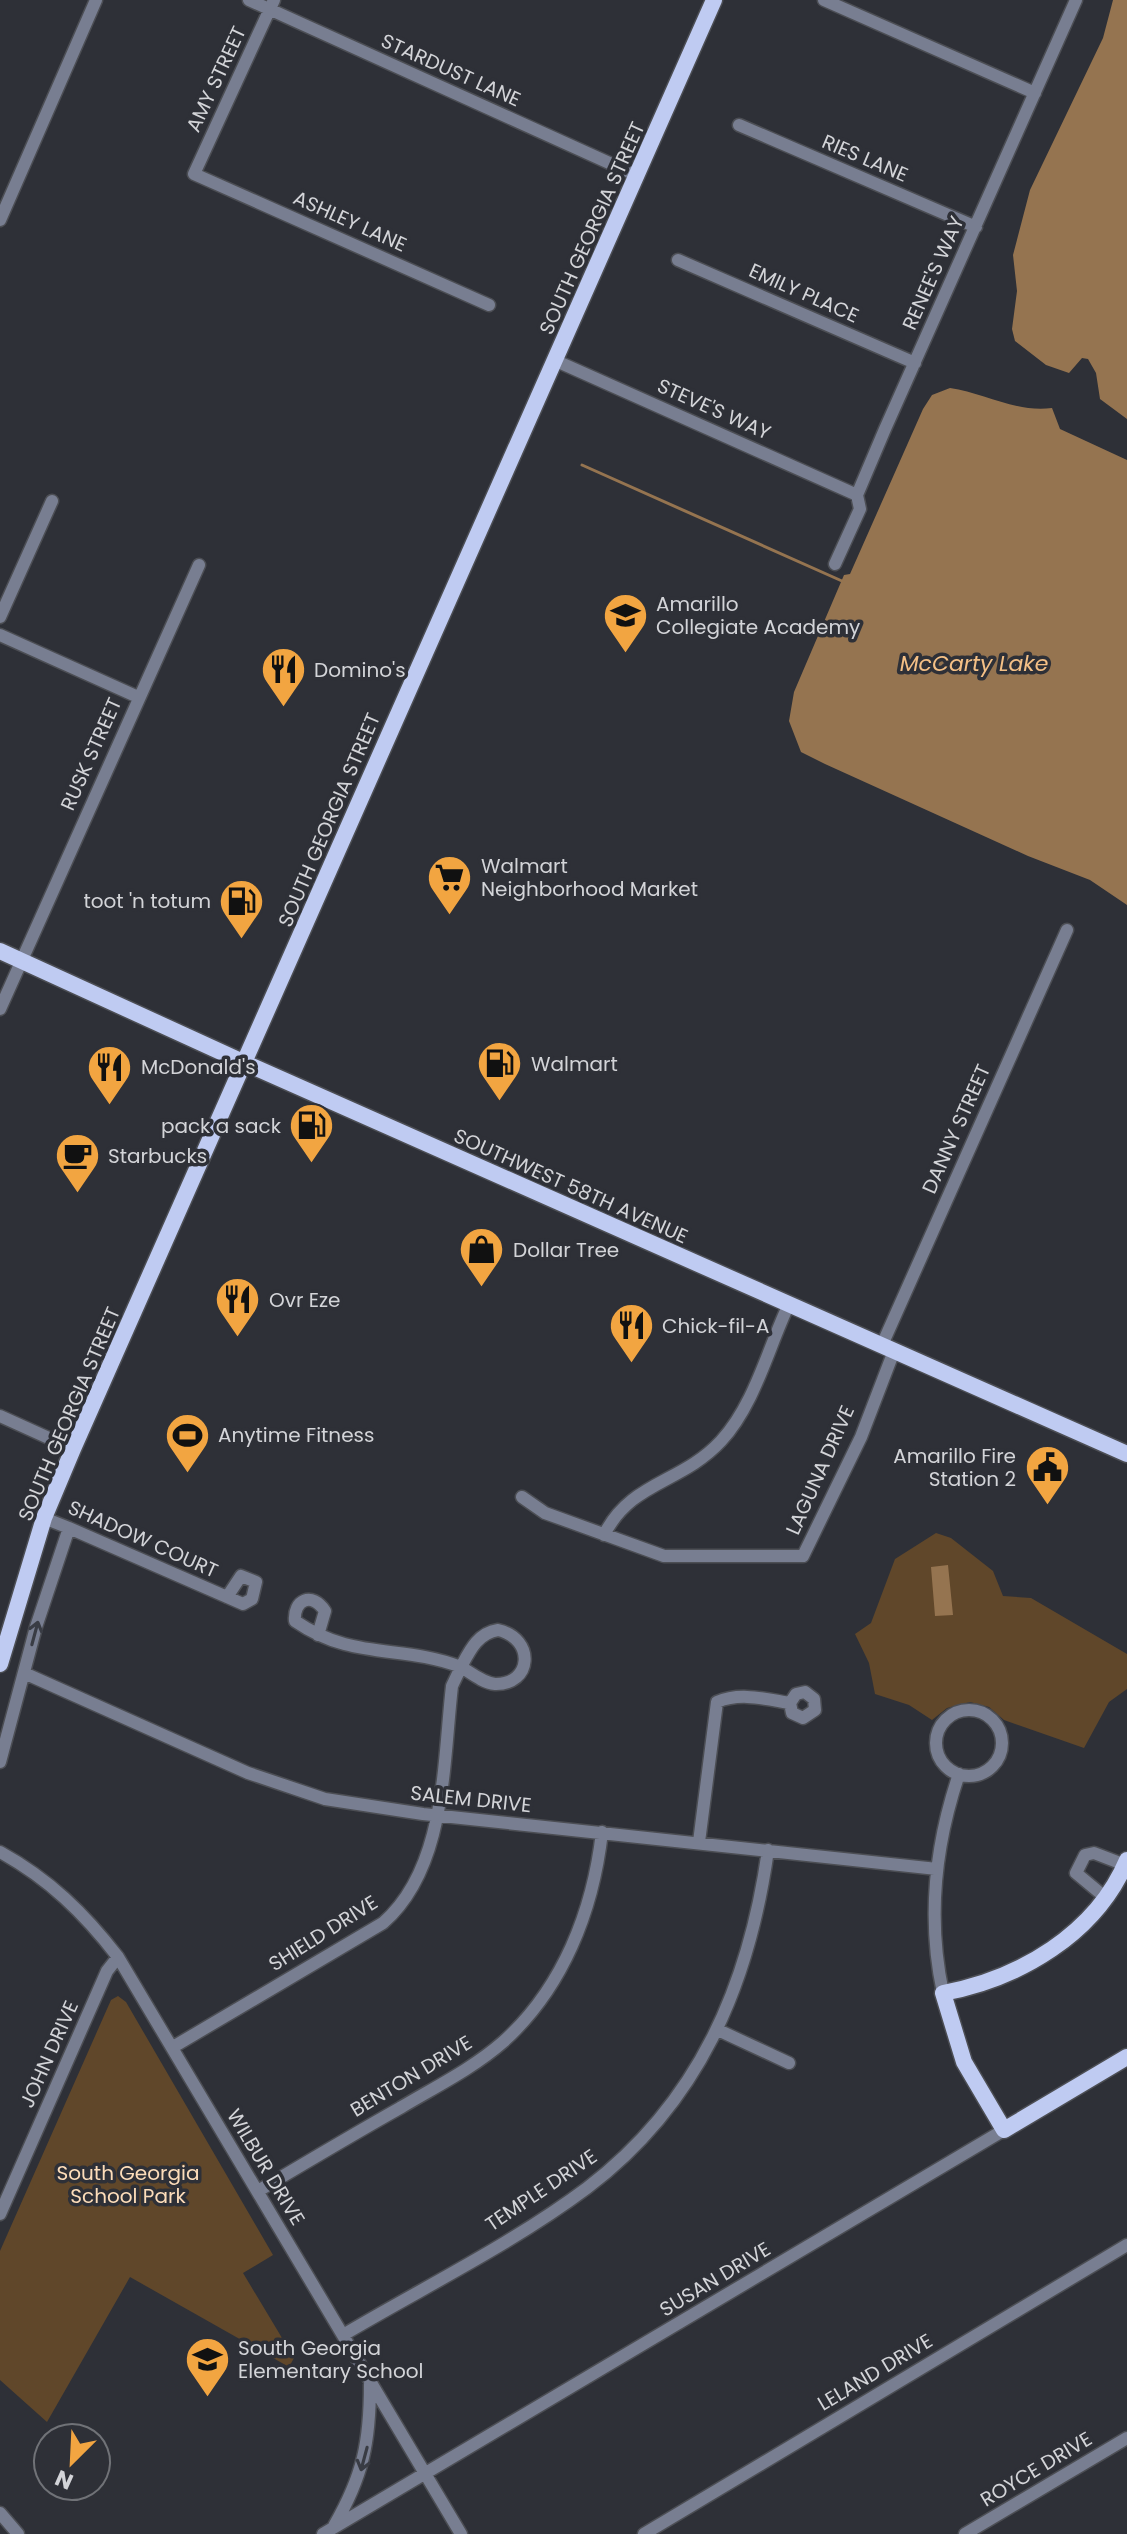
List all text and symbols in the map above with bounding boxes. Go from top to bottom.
street label: AMY STREET [179,21,253,136]
street label: STARDUST LANE [377,27,525,113]
street label: SOUTH GEORGIA STREET [532,117,652,339]
street label: RIES LANE [818,127,912,189]
street label: ASHLEY LANE [289,184,411,258]
street label: RENEE'S WAY [895,211,971,334]
street label: EMILY PLACE [745,256,863,330]
street label: STEVE'S WAY [653,371,775,447]
place label: Amarillo Collegiate Academy [656,590,860,641]
school or university icon: Amarillo Collegiate Academy [601,591,649,654]
restaurant icon: Domino's [259,646,307,709]
water label: McCarty Lake [900,648,1048,679]
place label: Domino's [314,656,406,684]
street label: RUSK STREET [54,693,128,815]
street label: SOUTH GEORGIA STREET [271,709,387,931]
place label: Walmart Neighborhood Market [481,852,698,903]
supermarket icon: Walmart Neighborhood Market [426,853,474,916]
fuel station icon: toot 'n totum [218,877,266,940]
place label: toot 'n totum [83,887,211,915]
fuel station icon: Walmart [476,1040,524,1103]
restaurant icon: McDonald's [86,1043,134,1106]
place label: Walmart [531,1050,618,1078]
place label: McDonald's [141,1053,256,1081]
street label: DANNY STREET [915,1060,997,1198]
fuel station icon: pack a sack [288,1102,336,1165]
place label: pack a sack [161,1112,282,1140]
street label: SOUTHWEST 58TH AVENUE [449,1122,693,1250]
cafe icon: Starbucks [53,1132,101,1195]
place label: Starbucks [108,1142,207,1170]
shop icon: Dollar Tree [458,1226,506,1289]
place label: Dollar Tree [513,1236,619,1264]
restaurant icon: Ovr Eze [214,1276,262,1339]
place label: Ovr Eze [269,1286,341,1314]
restaurant icon: Chick-fil-A [607,1302,655,1365]
street label: SOUTH GEORGIA STREET [11,1303,127,1525]
place label: Chick-fil-A [662,1312,770,1340]
street label: LAGUNA DRIVE [779,1401,861,1539]
sports icon: Anytime Fitness [163,1411,211,1474]
place label: Anytime Fitness [218,1421,374,1449]
place label: Amarillo Fire Station 2 [893,1442,1016,1493]
public building icon: Amarillo Fire Station 2 [1023,1443,1071,1506]
street label: SHADOW COURT [64,1493,223,1585]
one-way arrow [28,1620,43,1646]
street label: SALEM DRIVE [409,1779,533,1819]
street label: SHIELD DRIVE [263,1888,383,1978]
street label: JOHN DRIVE [13,1996,85,2112]
street label: BENTON DRIVE [345,2029,477,2123]
street label: WILBUR DRIVE [220,2103,312,2231]
street label: TEMPLE DRIVE [480,2142,602,2238]
park label: South Georgia School Park [57,2159,199,2210]
street label: SUSAN DRIVE [654,2235,776,2323]
street label: LELAND DRIVE [812,2327,938,2417]
place label: South Georgia Elementary School [238,2334,423,2385]
school or university icon: South Georgia Elementary School [183,2335,231,2398]
north arrow [32,2422,112,2502]
street label: ROYCE DRIVE [975,2425,1097,2513]
one-way arrow [356,2445,371,2471]
text: N [50,2462,78,2497]

